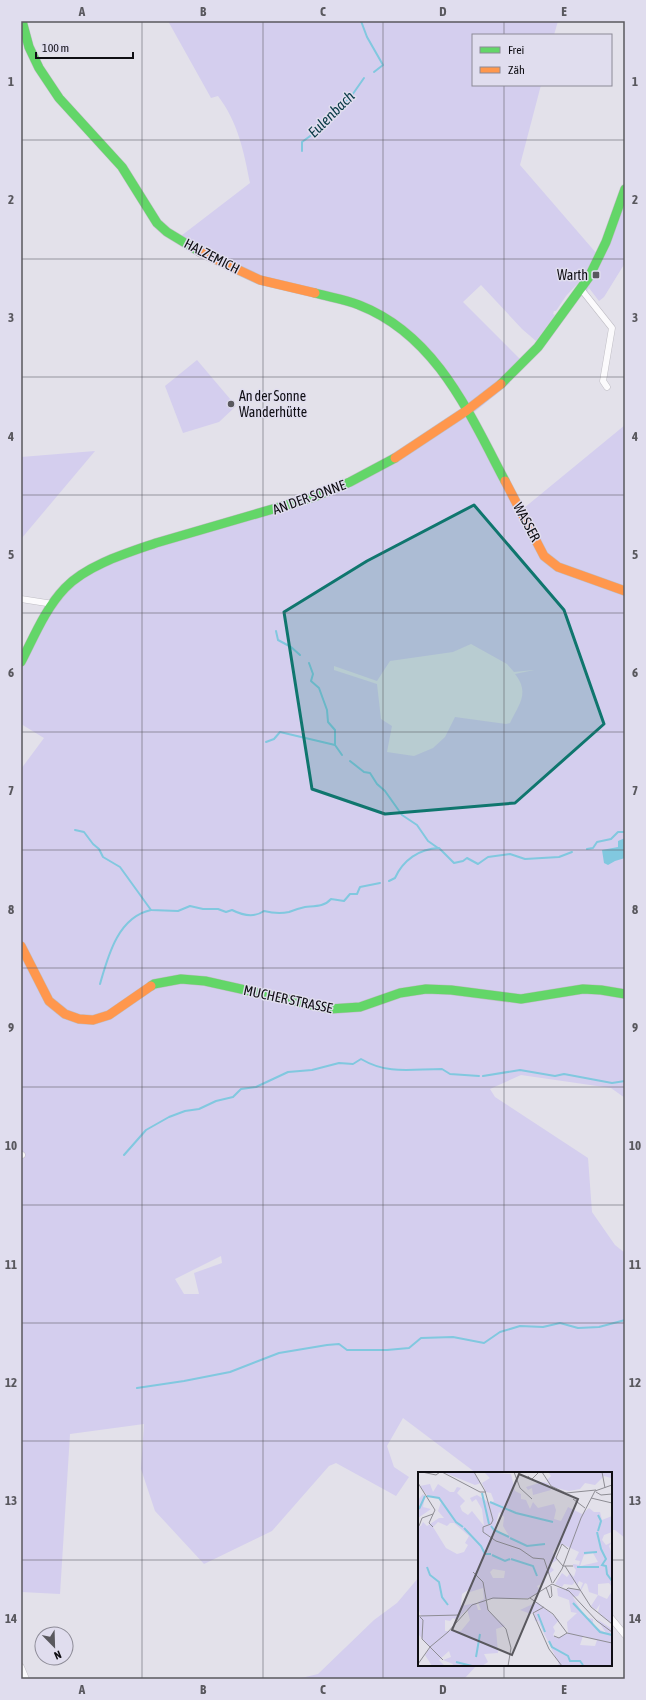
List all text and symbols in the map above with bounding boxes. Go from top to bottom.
text: A [78,4,86,19]
text: B [200,4,207,19]
text: C [320,4,326,19]
text: D [439,4,447,19]
text: E [561,4,567,19]
scale bar [36,34,133,60]
legend [472,34,612,86]
text: 100 m [42,41,69,55]
text: Frei [508,43,524,57]
text: Zäh [508,63,525,77]
text: 1 [8,74,14,89]
text: 1 [632,74,638,89]
water label: Eulenbach [304,87,358,141]
text: 2 [8,192,14,207]
text: 2 [632,192,638,207]
street label: HALZEMICH [182,235,242,277]
place label: Warth [557,267,588,283]
marker: Warth [591,270,601,280]
text: 3 [8,310,14,325]
text: 3 [632,310,638,325]
place label: An der Sonne Wanderhütte [239,388,307,420]
marker: An der Sonne Wanderhütte [226,399,236,409]
text: 4 [7,429,14,444]
text: 4 [631,429,638,444]
street label: AN DER SONNE [270,476,348,518]
street label: WASSER [510,500,544,544]
text: 5 [8,547,14,562]
text: 5 [632,547,638,562]
text: 6 [8,665,14,680]
text: 6 [632,665,638,680]
text: 7 [8,783,14,798]
text: 7 [632,783,638,798]
text: 8 [8,902,14,917]
text: 8 [632,902,638,917]
street label: MUCHER STRASSE [242,982,334,1016]
text: 9 [8,1020,14,1035]
text: 9 [632,1020,638,1035]
text: 10 [5,1138,17,1153]
text: 10 [629,1138,641,1153]
text: 11 [5,1257,17,1272]
text: 11 [629,1257,641,1272]
text: 12 [5,1375,17,1390]
text: 12 [629,1375,641,1390]
inset map [418,1472,612,1666]
text: 13 [5,1493,17,1508]
text: 13 [629,1493,641,1508]
text: 14 [5,1611,17,1626]
text: 14 [629,1611,641,1626]
north arrow [34,1626,74,1666]
text: N [53,1648,63,1662]
text: A [78,1682,86,1697]
text: B [200,1682,207,1697]
text: C [320,1682,326,1697]
text: D [439,1682,447,1697]
text: E [561,1682,567,1697]

